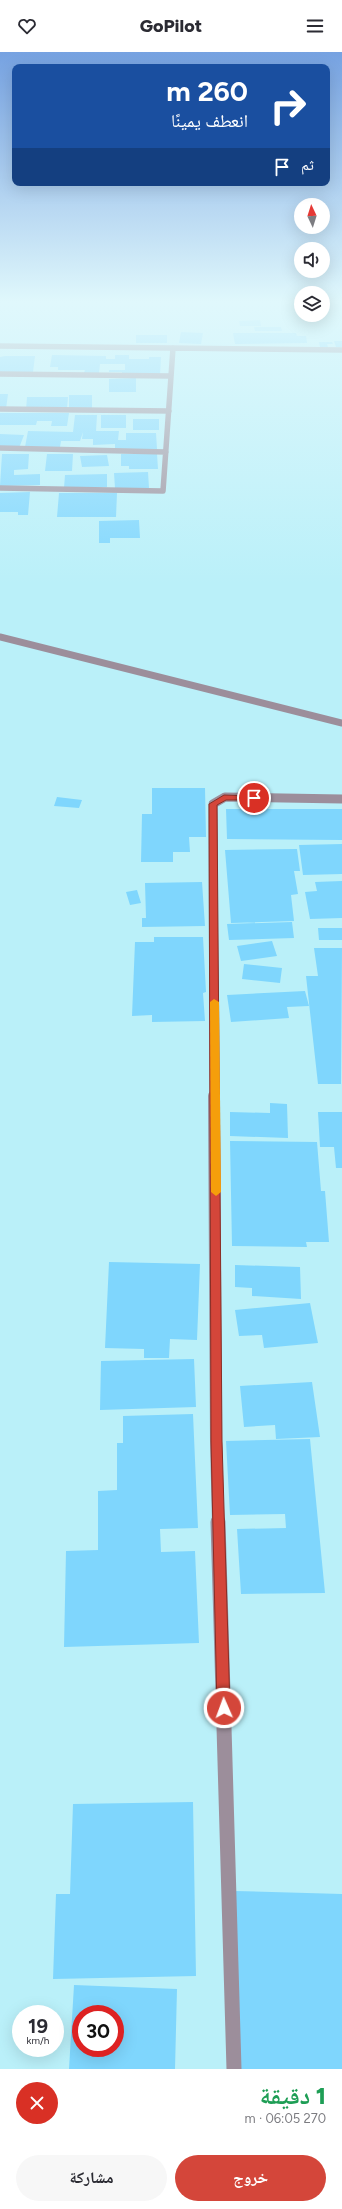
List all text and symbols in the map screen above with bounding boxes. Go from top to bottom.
icon: heart [16,15,38,37]
text: GoPilot [140,15,202,37]
icon: menu [304,15,326,37]
text: 260 m [166,74,248,108]
icon: right [262,80,314,132]
text: انعطف يمينًا [171,110,248,132]
icon: arrive [271,156,293,178]
text: ثم [301,156,314,174]
north arrow [294,198,330,234]
map controls [294,198,330,322]
button: sound [294,242,330,278]
button: layers [294,286,330,322]
pin [237,781,271,815]
icon: arrive [243,787,265,809]
position arrow [203,1687,245,1729]
speed limit sign: 30 [72,2005,124,2057]
text: 19 [28,2014,48,2038]
text: km/h [27,2034,49,2047]
text: 1 دقيقة [260,2081,326,2110]
button: close [16,2082,58,2124]
text: 270 m · 06:05 [245,2111,326,2126]
button: مشاركة [16,2155,167,2201]
button: خروج [175,2155,326,2201]

